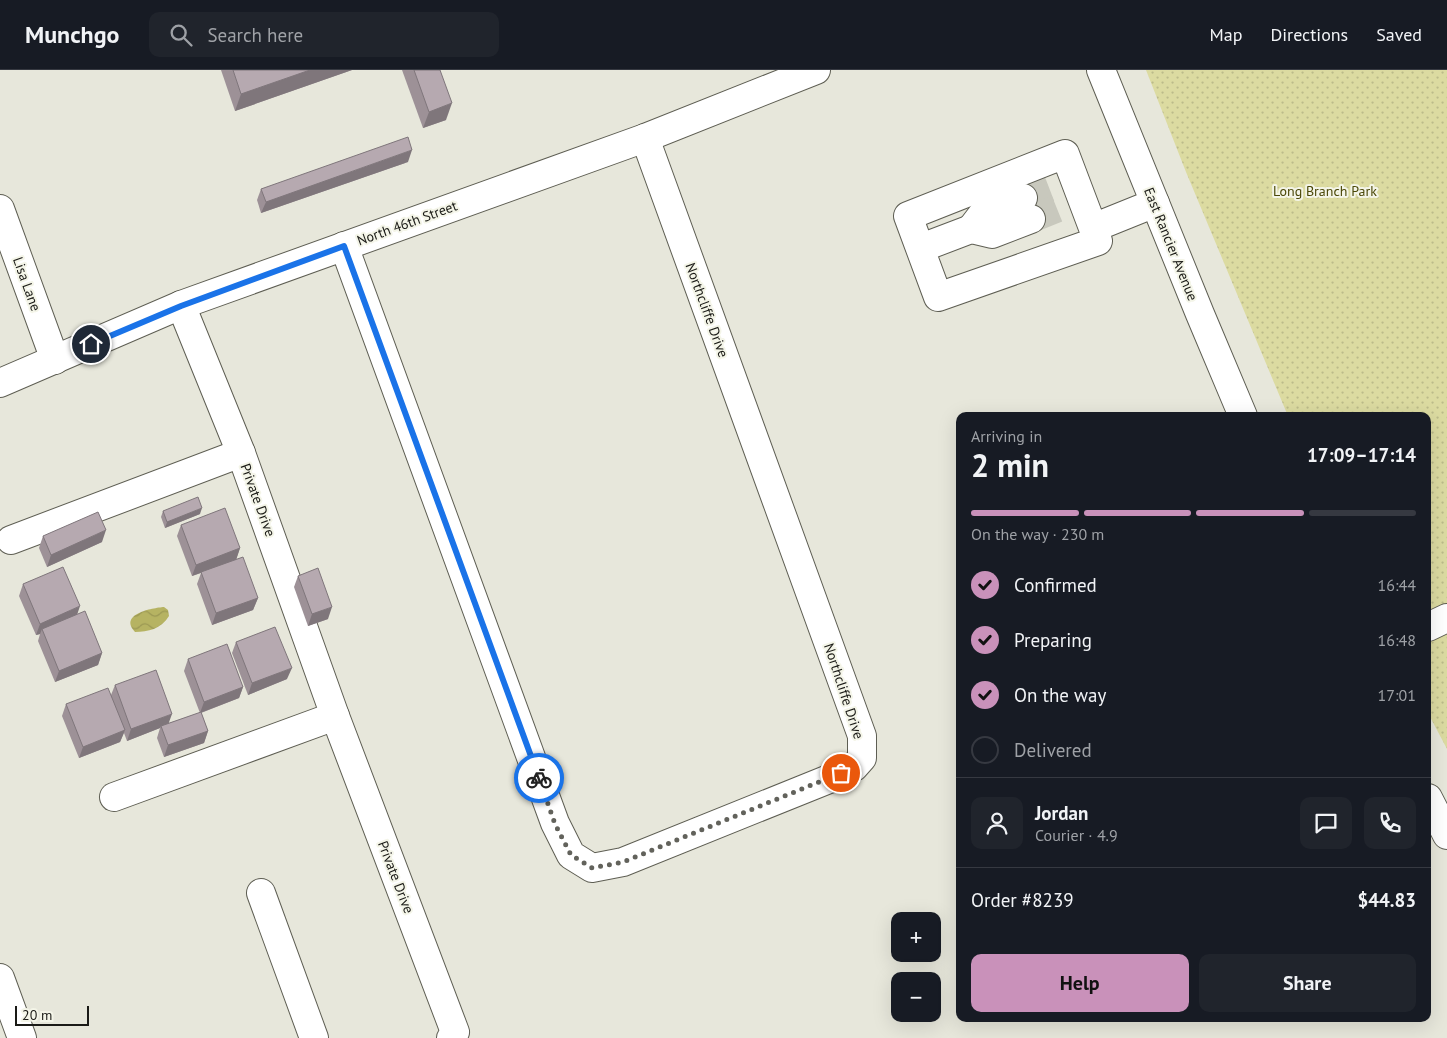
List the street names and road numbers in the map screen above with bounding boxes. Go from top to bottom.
street label: East Rancier Avenue [1140,185,1202,303]
street label: North 46th Street [354,196,460,249]
street label: Lisa Lane [9,254,45,314]
street label: Northcliffe Drive [681,260,733,360]
street label: Private Drive [236,461,280,539]
street label: Northcliffe Drive [820,641,868,741]
street label: Private Drive [374,838,418,916]

